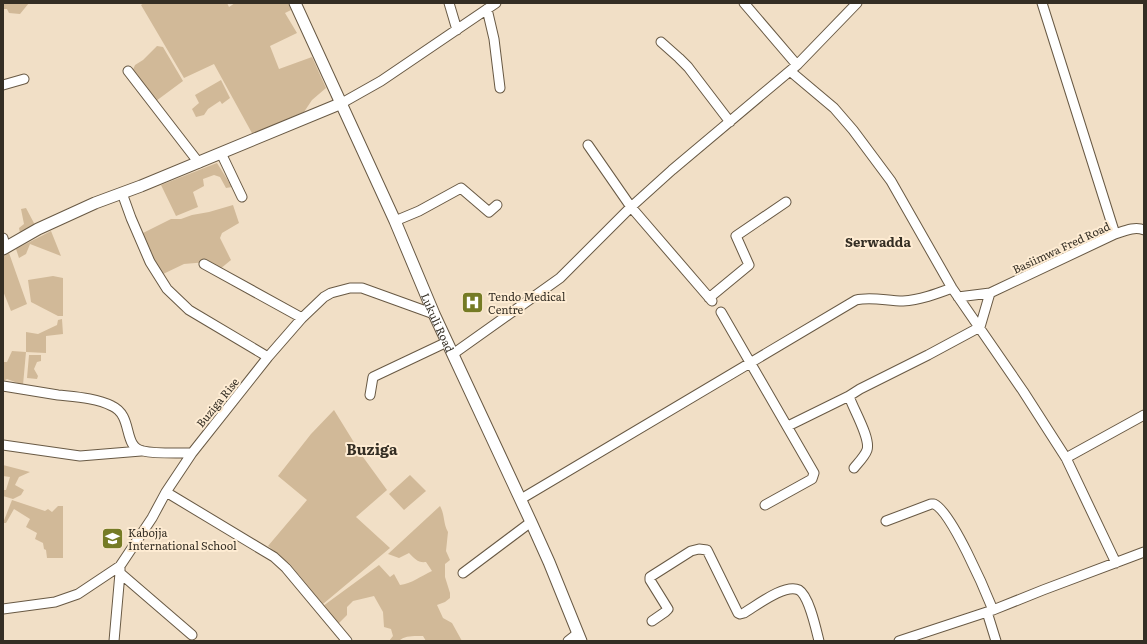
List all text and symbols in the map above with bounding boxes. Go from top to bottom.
street label: Basiimwa Fred Road [1010,217,1113,277]
district label: Serwadda [845,232,911,251]
place label: Tendo Medical Centre [488,288,566,317]
hospital icon: Tendo Medical Centre [459,289,485,315]
street label: Lukuli Road [418,290,459,355]
street label: Buziga Rise [192,374,242,430]
district label: Buziga [346,437,398,460]
place label: Kabojja International School [128,524,237,553]
school or university icon: Kabojja International School [100,525,126,551]

